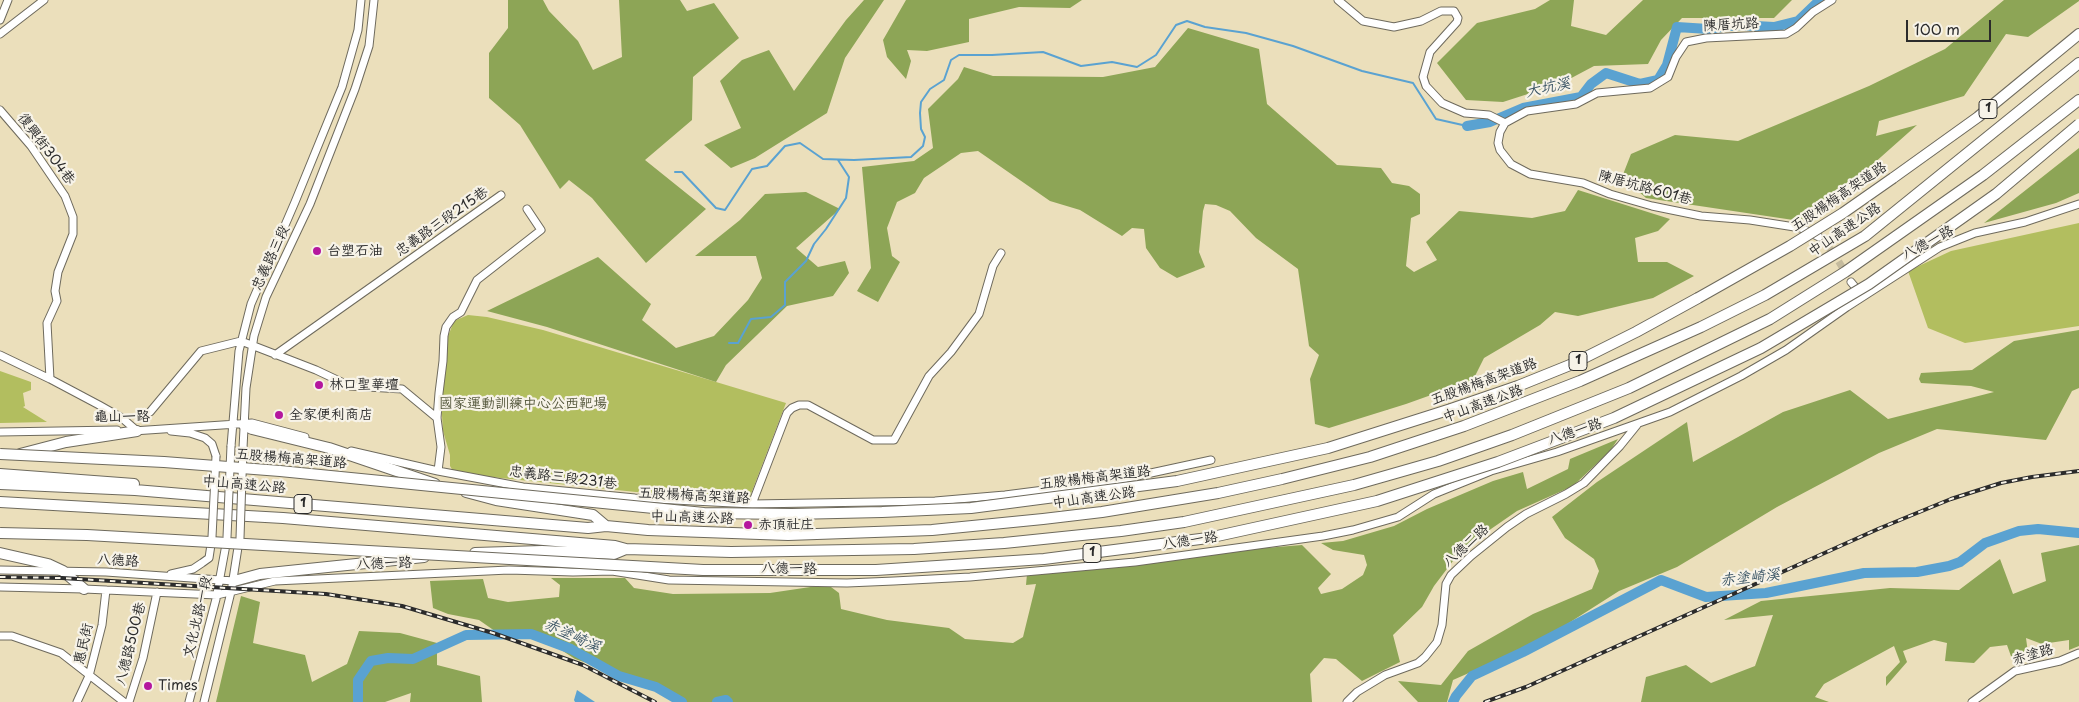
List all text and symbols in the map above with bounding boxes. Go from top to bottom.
scale bar [1909,10,1994,42]
street label: 陳厝坑路 [1703,15,1759,35]
text: 100 m [1914,17,1960,40]
water label: 大坑溪 [1524,75,1572,101]
road number: 1 [1979,100,1997,118]
street label: 復興街304巷 [14,110,78,188]
street label: 五股楊梅高架道路 [1788,159,1890,235]
street label: 陳厝坑路601巷 [1596,167,1694,209]
street label: 忠義路三段215巷 [392,184,492,260]
street label: 中山高速公路 [1805,200,1885,260]
street label: 八德一路 [1899,222,1957,264]
street label: 忠義路三段 [249,223,293,293]
place label: 台塑石油 [327,243,383,259]
marker: 台塑石油 [311,245,323,257]
road number: 1 [1569,352,1587,371]
street label: 五股楊梅高架道路 [1429,355,1539,409]
place label: 林口聖華壇 [329,377,399,393]
marker: 林口聖華壇 [313,379,325,391]
street label: 中山高速公路 [1441,382,1525,426]
park label: 國家運動訓練中心公西靶場 [439,396,607,412]
place label: 全家便利商店 [289,407,373,423]
street label: 龜山一路 [94,409,150,425]
marker: 全家便利商店 [273,409,285,421]
street label: 八德一路 [1546,415,1604,449]
street label: 五股楊梅高架道路 [234,446,348,472]
street label: 忠義路三段231巷 [508,463,618,493]
street label: 五股楊梅高架道路 [1038,463,1152,493]
street label: 中山高速公路 [201,473,287,497]
street label: 中山高速公路 [1051,484,1137,512]
street label: 五股楊梅高架道路 [638,485,750,507]
road number: 1 [294,494,312,514]
street label: 中山高速公路 [650,508,734,528]
place label: 赤頂社庄 [758,517,814,533]
marker: 赤頂社庄 [742,519,754,531]
street label: 八德二路 [1440,521,1492,571]
street label: 八德一路 [1161,529,1219,553]
road number: 1 [1083,544,1101,562]
street label: 八德路 [97,552,139,570]
street label: 八德一路 [356,555,412,573]
street label: 八德一路 [761,560,817,578]
water label: 赤塗崎溪 [1719,566,1781,590]
street label: 文化北路一段 [180,574,216,660]
street label: 八德路500巷 [113,601,149,687]
water label: 赤塗崎溪 [541,615,603,657]
street label: 惠民街 [71,622,97,666]
street label: 赤塗路 [2010,641,2056,669]
place label: Times [158,678,198,694]
marker: Times [142,680,154,692]

